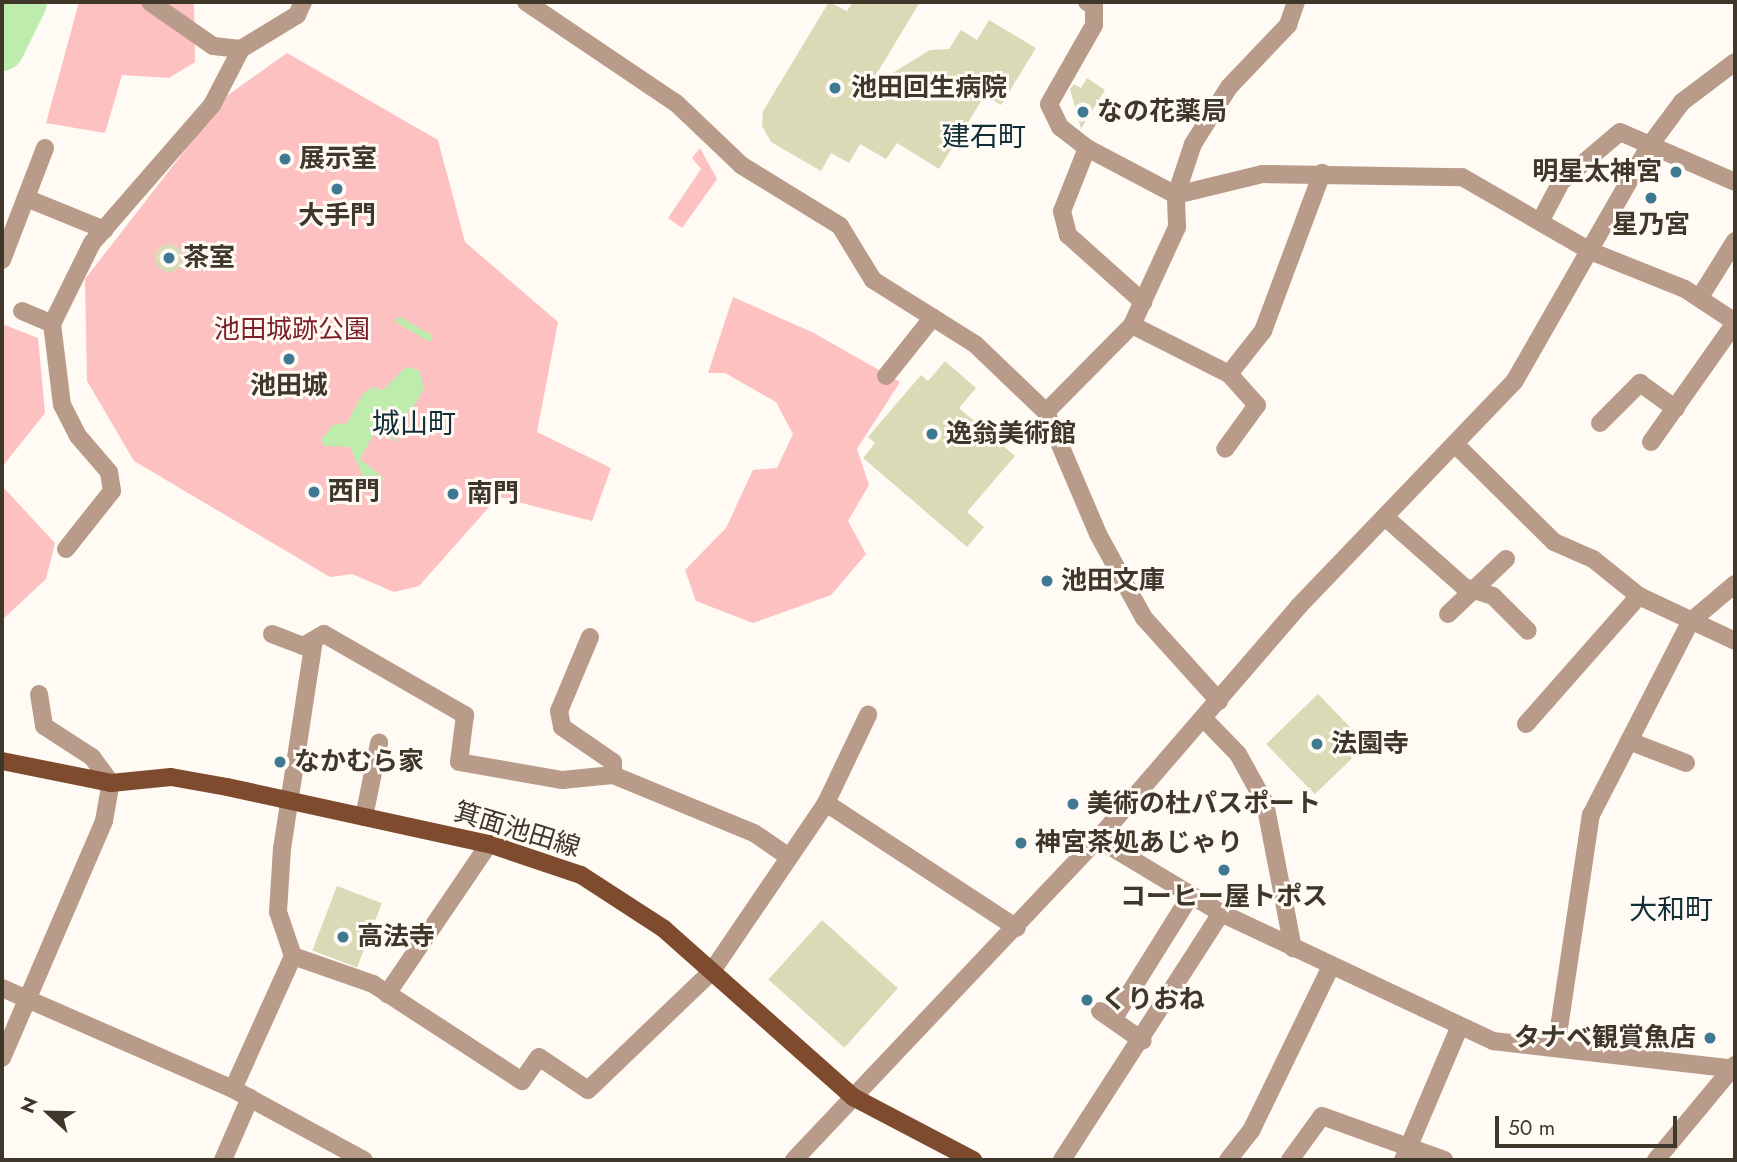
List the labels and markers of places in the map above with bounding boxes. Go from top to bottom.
place label: 池田回生病院 [851,72,1007,104]
marker: 池田回生病院 [825,78,845,98]
place label: なの花薬局 [1097,96,1227,128]
marker: なの花薬局 [1075,104,1091,120]
place label: 展示室 [299,143,377,175]
marker: 展示室 [277,151,293,167]
place label: 明星太神宮 [1532,156,1662,188]
marker: 明星太神宮 [1668,164,1684,180]
marker: 大手門 [329,181,345,197]
marker: 星乃宮 [1643,190,1659,206]
place label: 大手門 [298,200,376,232]
place label: 星乃宮 [1612,209,1690,241]
place label: 茶室 [183,242,235,274]
marker: 茶室 [161,250,177,266]
marker: 池田城 [281,351,297,367]
place label: 池田城 [250,370,328,402]
place label: 逸翁美術館 [946,418,1076,450]
marker: 逸翁美術館 [924,426,940,442]
place label: 西門 [328,476,380,508]
place label: 南門 [467,478,519,510]
marker: 西門 [306,484,322,500]
marker: 南門 [445,486,461,502]
place label: 池田文庫 [1061,565,1165,597]
marker: 池田文庫 [1039,573,1055,589]
place label: 法園寺 [1331,728,1409,760]
marker: 法園寺 [1309,736,1325,752]
place label: なかむら家 [294,746,424,778]
marker: なかむら家 [272,754,288,770]
place label: 美術の杜パスポート [1087,788,1321,820]
marker: 美術の杜パスポート [1065,796,1081,812]
place label: 神宮茶処あじゃり [1035,827,1243,859]
marker: 神宮茶処あじゃり [1013,835,1029,851]
marker: コーヒー屋トポス [1216,862,1232,878]
place label: コーヒー屋トポス [1120,881,1328,913]
place label: 高法寺 [357,921,435,953]
marker: 高法寺 [335,929,351,945]
place label: くりおね [1101,984,1205,1016]
marker: くりおね [1079,992,1095,1008]
place label: タナベ観賞魚店 [1514,1022,1696,1054]
marker: タナベ観賞魚店 [1702,1030,1718,1046]

